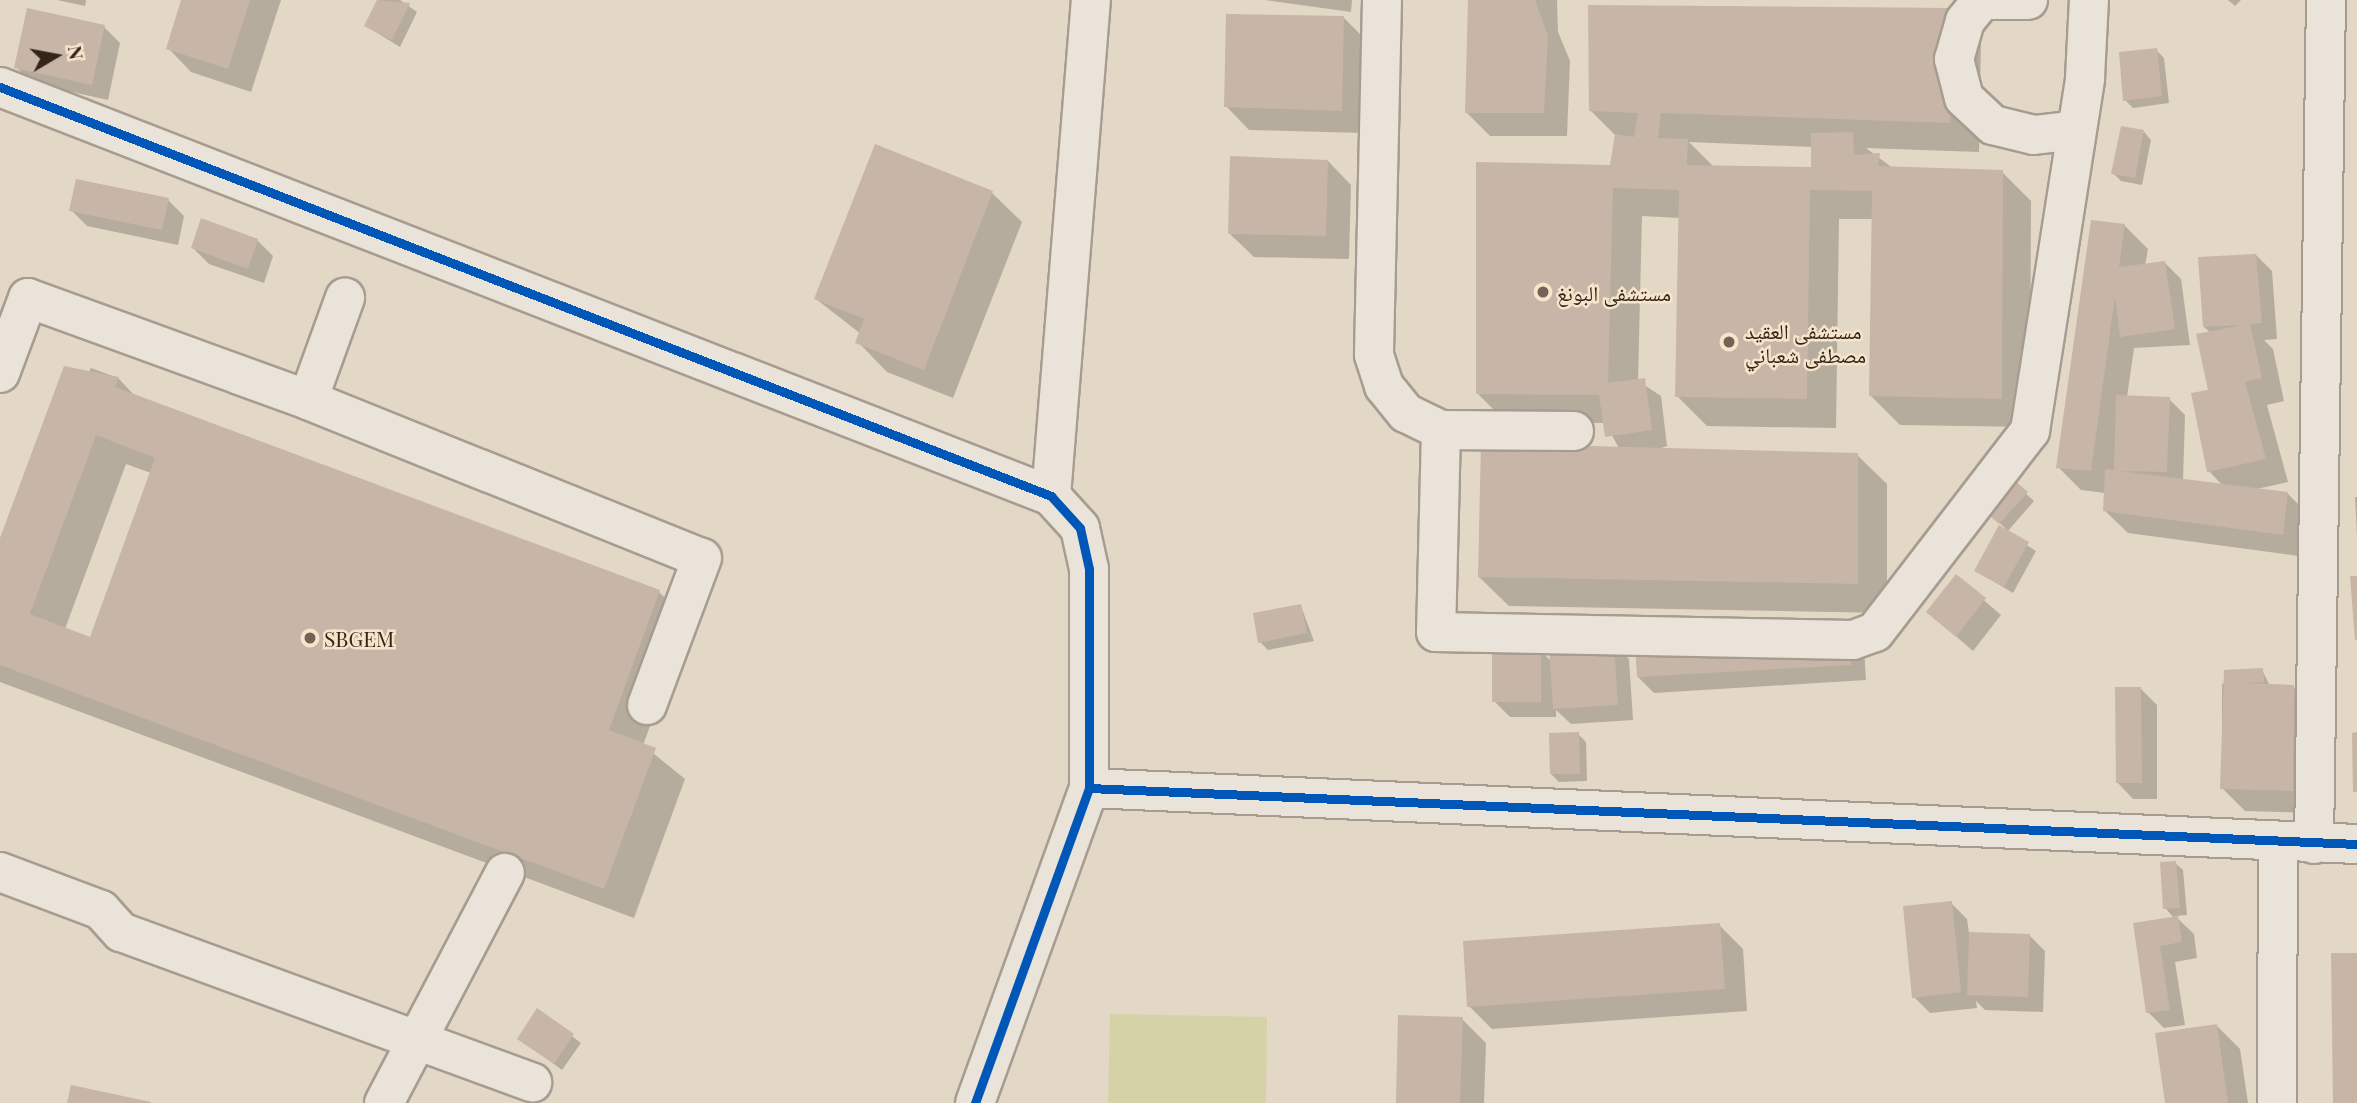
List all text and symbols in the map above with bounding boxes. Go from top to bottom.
north arrow [21,21,91,91]
text: N [63,43,91,61]
place label: مستشفى البونغ [1557,279,1671,305]
marker: مستشفى البونغ [1535,284,1551,300]
place label: مستشفى العقيد مصطفى شعباني [1745,317,1866,367]
marker: مستشفى العقيد مصطفى شعباني [1719,332,1739,352]
place label: SBGEM [324,625,394,651]
marker: SBGEM [302,630,318,646]

